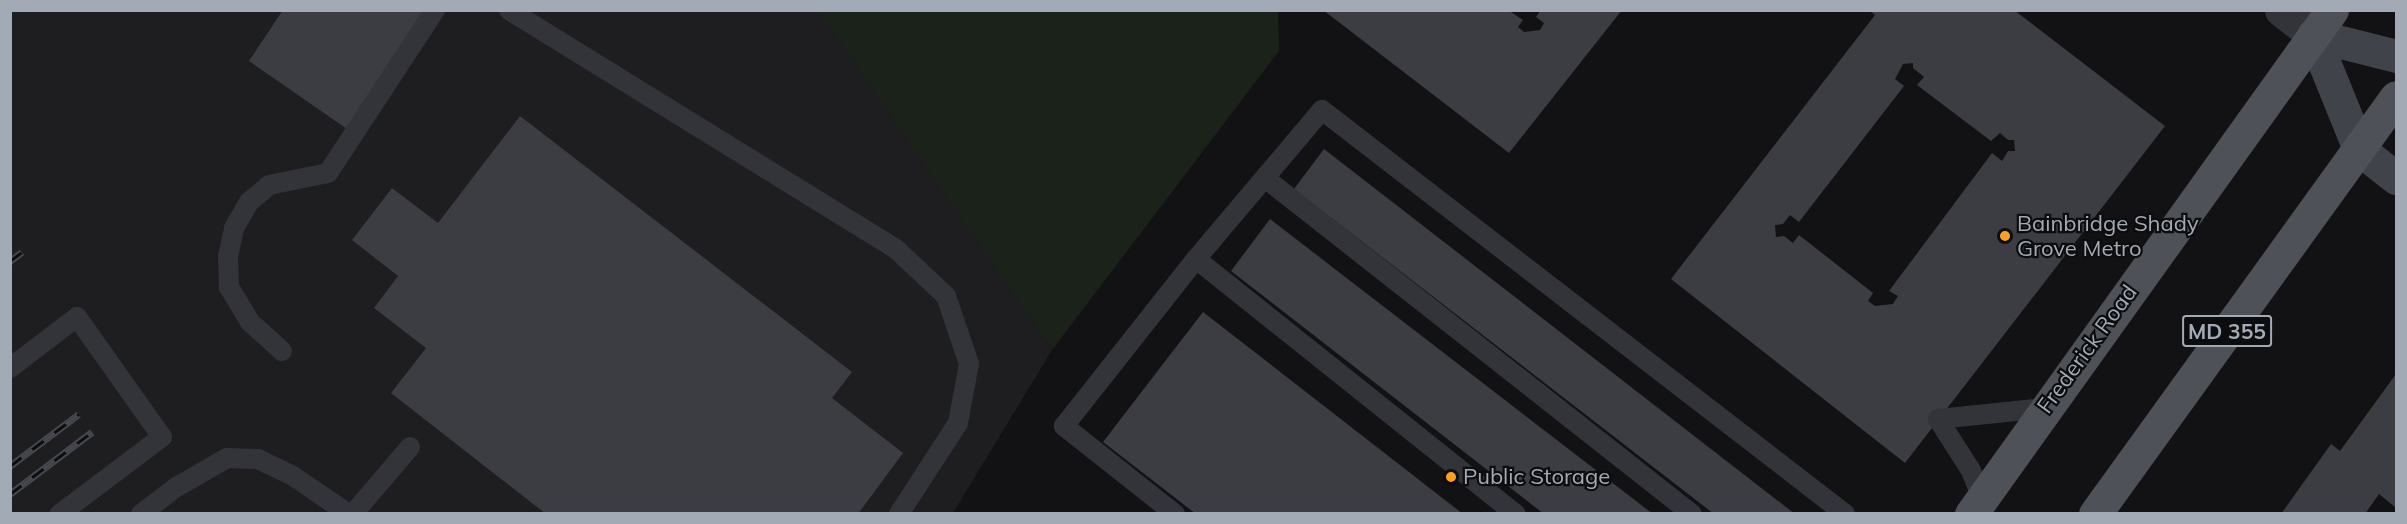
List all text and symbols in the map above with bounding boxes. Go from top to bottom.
place label: Bainbridge Shady Grove Metro [2017,210,2199,262]
marker: Bainbridge Shady Grove Metro [1998,229,2012,243]
street label: Frederick Road [2032,280,2142,418]
road number: MD 355 [2182,313,2272,349]
place label: Public Storage [1463,464,1610,490]
marker: Public Storage [1444,470,1458,484]

